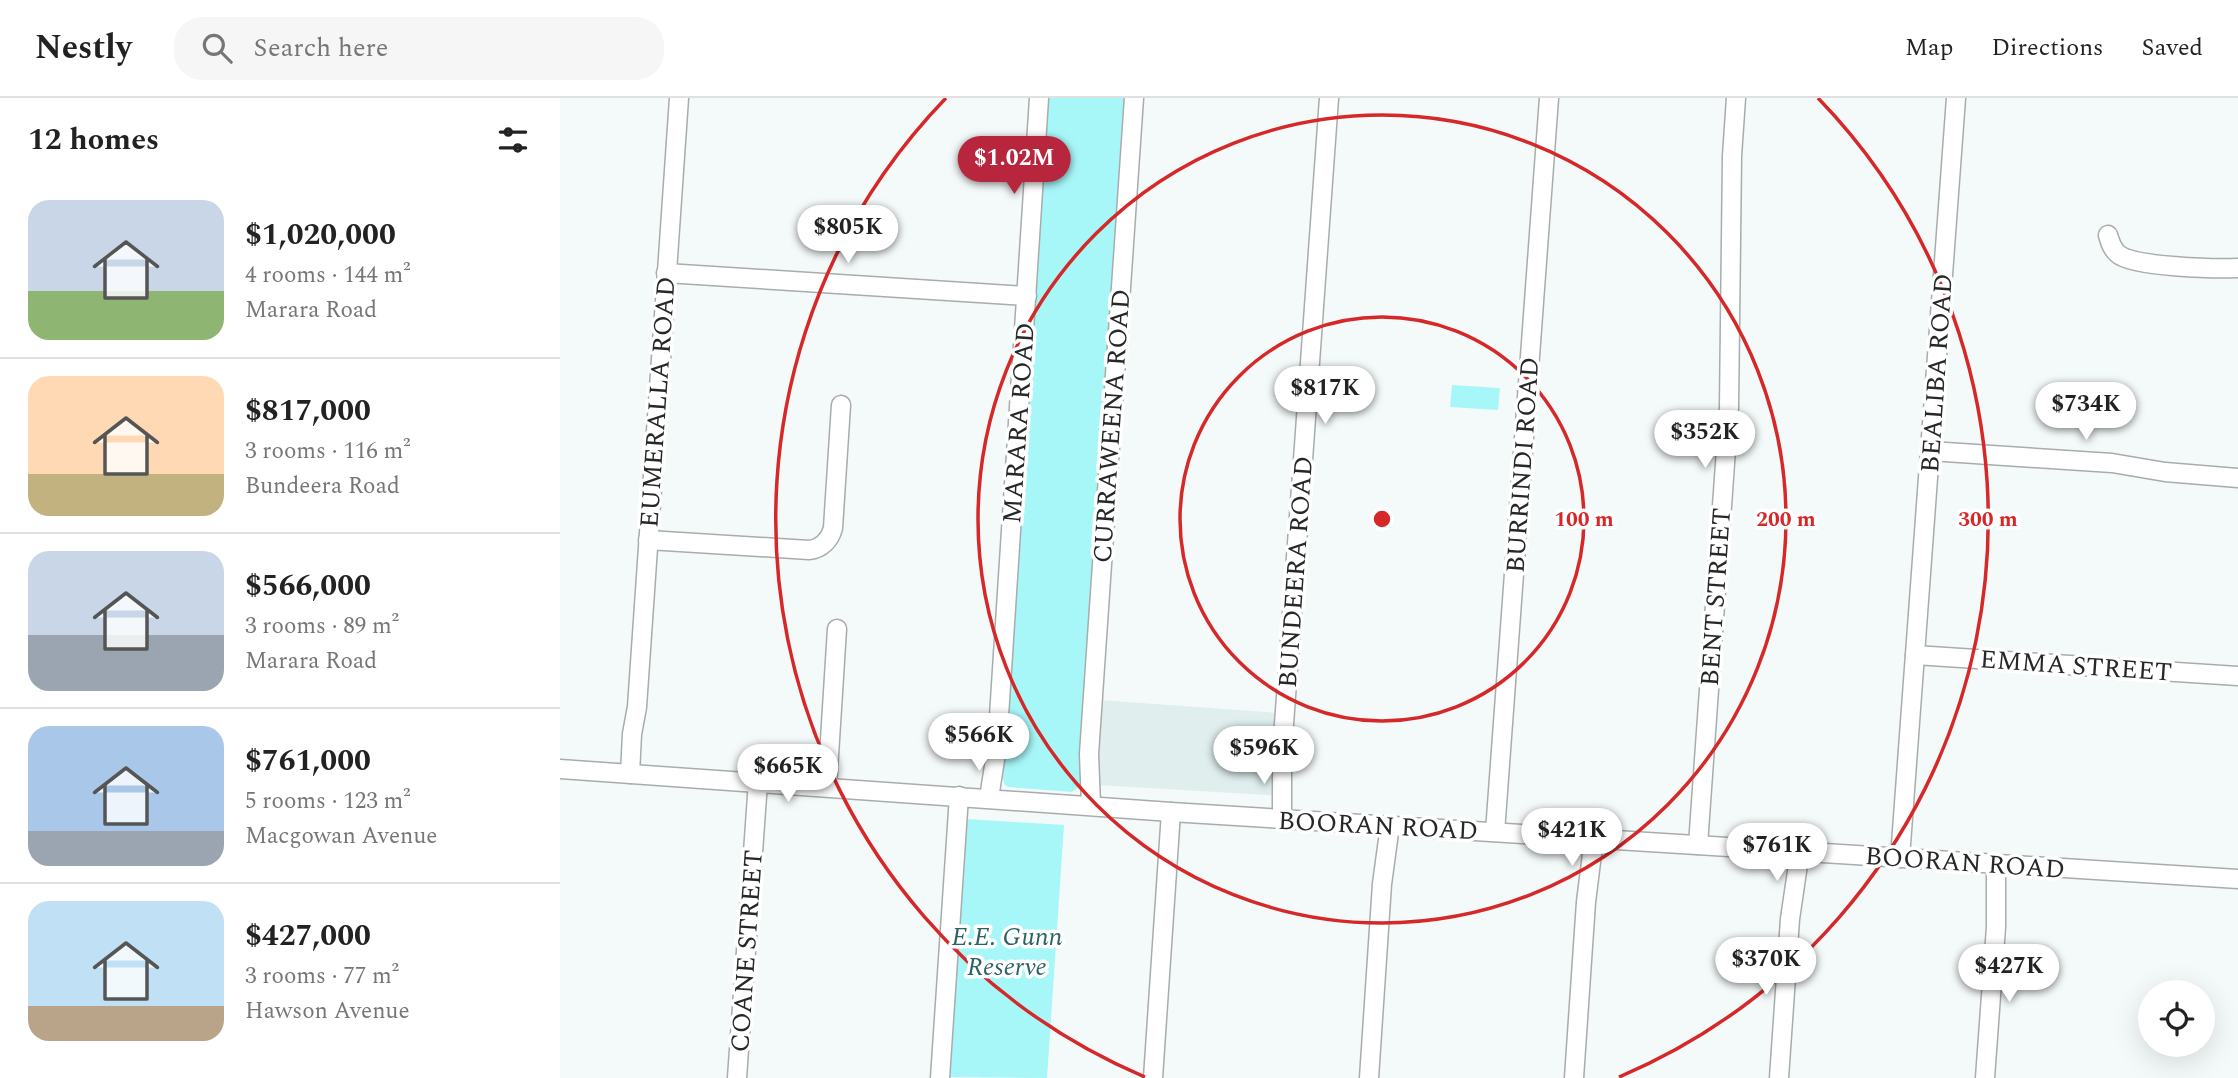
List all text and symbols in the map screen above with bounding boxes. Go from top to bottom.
search box [174,17,664,80]
text: Nestly [35,23,132,73]
text: Search here [254,28,388,68]
icon: search [198,29,236,67]
text: Map [1905,30,1953,66]
text: Directions [1991,30,2103,66]
text: Saved [2141,30,2203,66]
text: 12 homes [28,117,159,163]
icon: filters [494,121,532,159]
pin: $1.02M [957,136,1071,196]
text: $1.02M [974,141,1054,176]
pin: $805K [799,206,897,265]
text: $805K [813,210,883,245]
text: $1,020,000 [245,212,396,258]
icon: home [84,228,168,312]
text: 4 rooms · 144 m² [245,258,411,293]
street label: BEALIBA ROAD [1910,272,1964,474]
street label: EUMERALLA ROAD [629,275,687,529]
street label: CURRAWEENA ROAD [1082,288,1142,564]
text: Marara Road [245,293,377,328]
street label: MARARA ROAD [992,321,1046,525]
street label: BURRINDI ROAD [1495,356,1550,574]
pin: $817K [1276,366,1374,426]
text: $817K [1290,371,1360,406]
pin: $734K [2037,382,2135,442]
text: $734K [2051,387,2121,422]
text: $817,000 [245,388,371,434]
icon: home [84,404,168,488]
pin: $352K [1656,410,1754,470]
text: $352K [1670,415,1740,450]
text: 3 rooms · 116 m² [245,434,411,469]
street label: BUNDEERA ROAD [1268,455,1324,689]
text: Bundeera Road [245,469,400,504]
text: 100 m [1554,504,1614,536]
text: 200 m [1756,504,1816,536]
text: 300 m [1958,504,2018,536]
street label: BENT STREET [1690,506,1742,688]
centre of rings [1370,507,1394,531]
text: $566,000 [245,563,371,609]
icon: home [84,579,168,663]
text: 3 rooms · 89 m² [245,609,399,644]
street label: EMMA STREET [1978,639,2173,693]
text: Marara Road [245,644,377,679]
pin: $566K [930,714,1028,773]
text: $566K [944,718,1014,753]
pin: $596K [1215,726,1313,786]
text: $596K [1229,731,1299,766]
text: $761,000 [245,738,371,784]
pin: $665K [739,744,837,804]
text: $665K [753,749,823,784]
icon: home [84,754,168,838]
text: 5 rooms · 123 m² [245,784,411,819]
street label: BOORAN ROAD [1277,801,1479,851]
pin: $421K [1523,808,1621,868]
text: $421K [1537,813,1607,848]
text: Macgowan Avenue [245,819,437,854]
pin: $761K [1728,824,1826,883]
text: $761K [1742,828,1812,863]
street label: BOORAN ROAD [1864,836,2066,890]
street label: COANE STREET [720,849,774,1053]
text: $427,000 [245,913,371,959]
park label: E.E. Gunn Reserve [952,917,1063,987]
icon: home [84,929,168,1013]
pin: $370K [1717,937,1815,997]
text: $370K [1731,942,1801,977]
pin: $427K [1960,944,2058,1004]
text: $427K [1974,949,2044,984]
text: 3 rooms · 77 m² [245,959,399,994]
map controls [2138,980,2215,1057]
button: locate [2138,980,2215,1057]
text: Hawson Avenue [245,994,410,1029]

